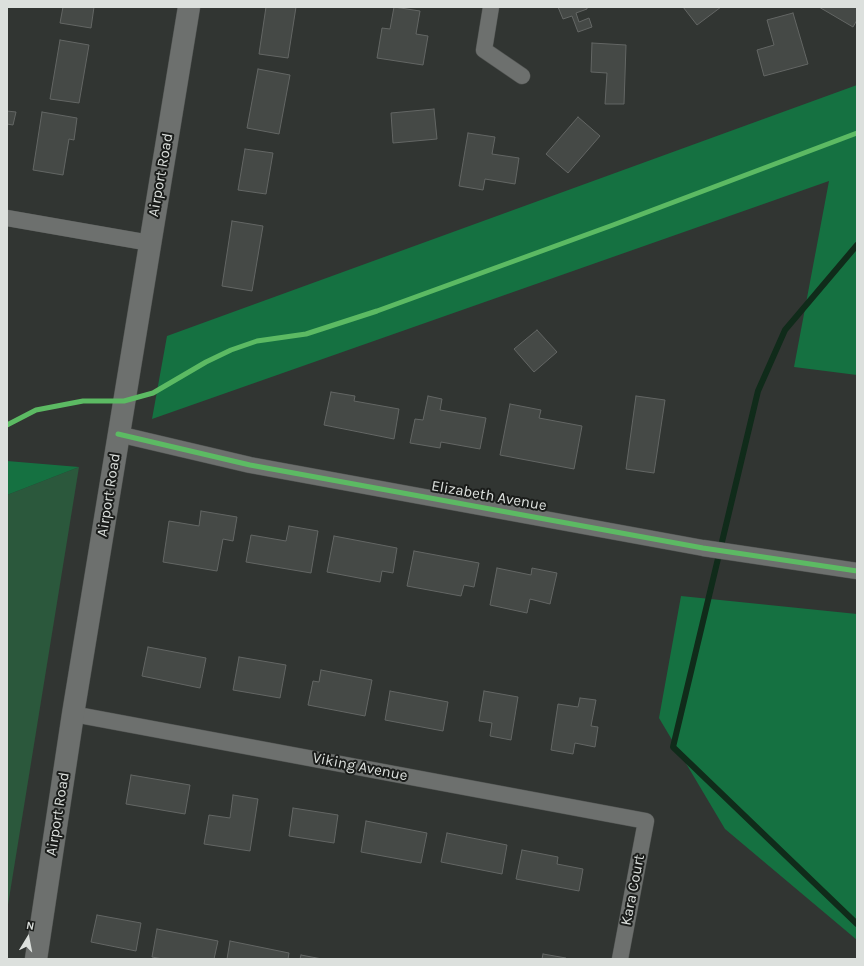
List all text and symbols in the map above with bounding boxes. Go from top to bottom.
street label: Airport Road [145,132,177,218]
street label: Airport Road [93,452,125,538]
street label: Elizabeth Avenue [430,477,548,515]
street label: Viking Avenue [311,749,409,785]
street label: Airport Road [42,771,74,857]
street label: Kara Court [617,853,649,927]
north arrow [8,918,48,958]
text: N [25,919,35,933]

